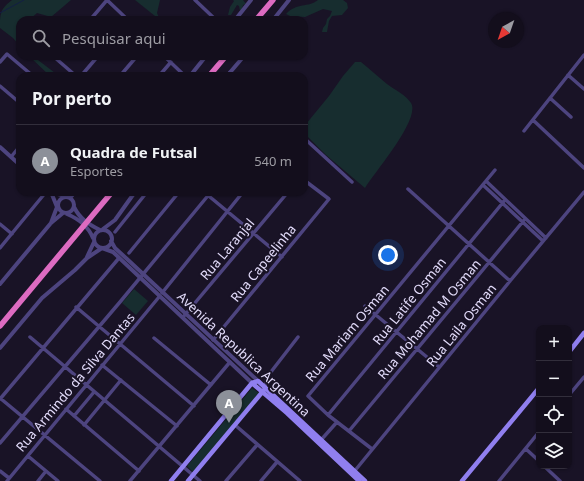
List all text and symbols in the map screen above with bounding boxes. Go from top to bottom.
north arrow [488,12,524,48]
search box [16,16,308,60]
icon: search [30,27,52,49]
text: Pesquisar aqui [62,28,166,48]
text: Por perto [32,87,112,110]
text: Quadra de Futsal [70,142,197,162]
text: A [41,152,50,170]
text: 540 m [254,152,292,170]
text: Esportes [70,162,123,180]
street label: Rua Laranjal [196,214,258,284]
street label: Rua Capeelinha [226,220,300,306]
your location [378,245,398,265]
street label: Rua Latife Osman [368,253,450,349]
street label: Rua Mohamad M Osman [373,255,485,383]
street label: Rua Laila Osman [422,280,500,370]
street label: Rua Mariam Osman [301,281,393,385]
street label: Avenida Republica Argentina [174,288,314,420]
street label: Rua Armindo da Silva Dantas [12,309,138,455]
map controls [536,325,572,469]
button: + [536,325,572,361]
button: − [536,361,572,397]
pin: A [216,390,242,423]
button: locate [536,397,572,433]
button: layers [536,433,572,469]

